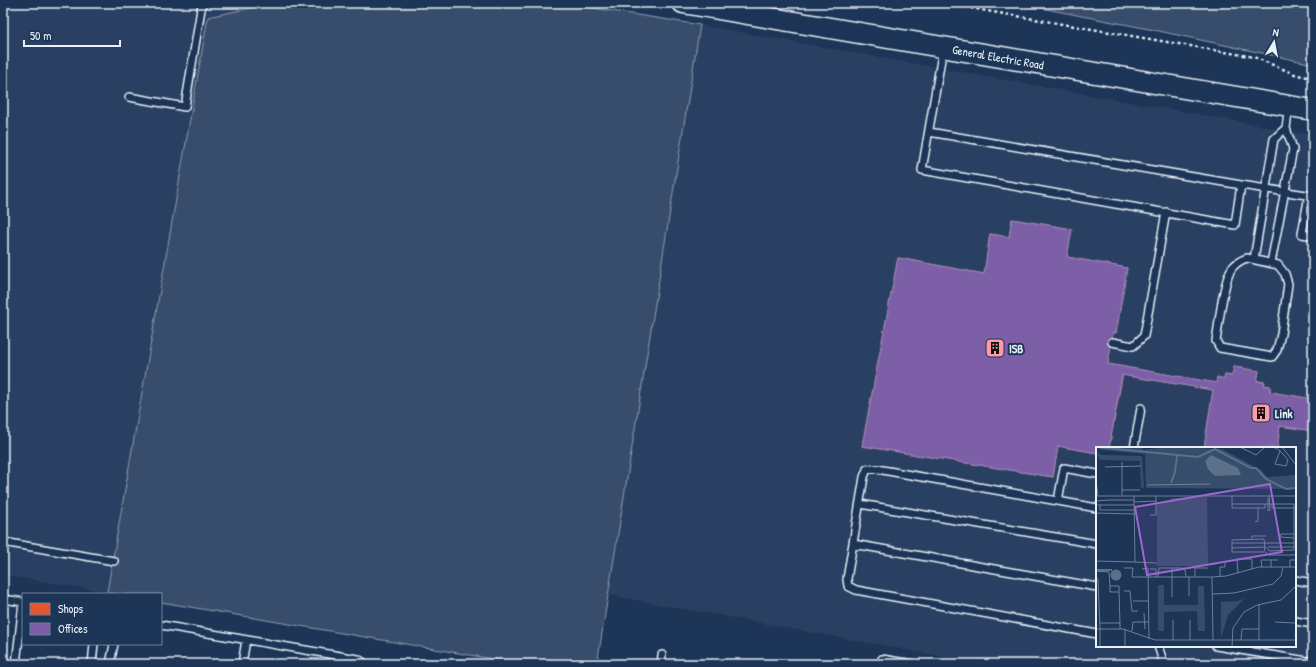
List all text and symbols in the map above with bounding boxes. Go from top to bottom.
scale bar [24,22,120,48]
north arrow [1254,22,1294,62]
text: N [1272,25,1280,40]
text: 50 m [30,27,51,44]
street label: General Electric Road [951,41,1045,73]
building icon: ISB [984,337,1006,359]
place label: ISB [1009,340,1023,357]
building icon: Link [1250,402,1272,424]
place label: Link [1275,405,1293,422]
inset map [1096,447,1296,647]
legend [22,593,162,645]
text: Shops [58,600,84,617]
text: Offices [58,620,88,637]

